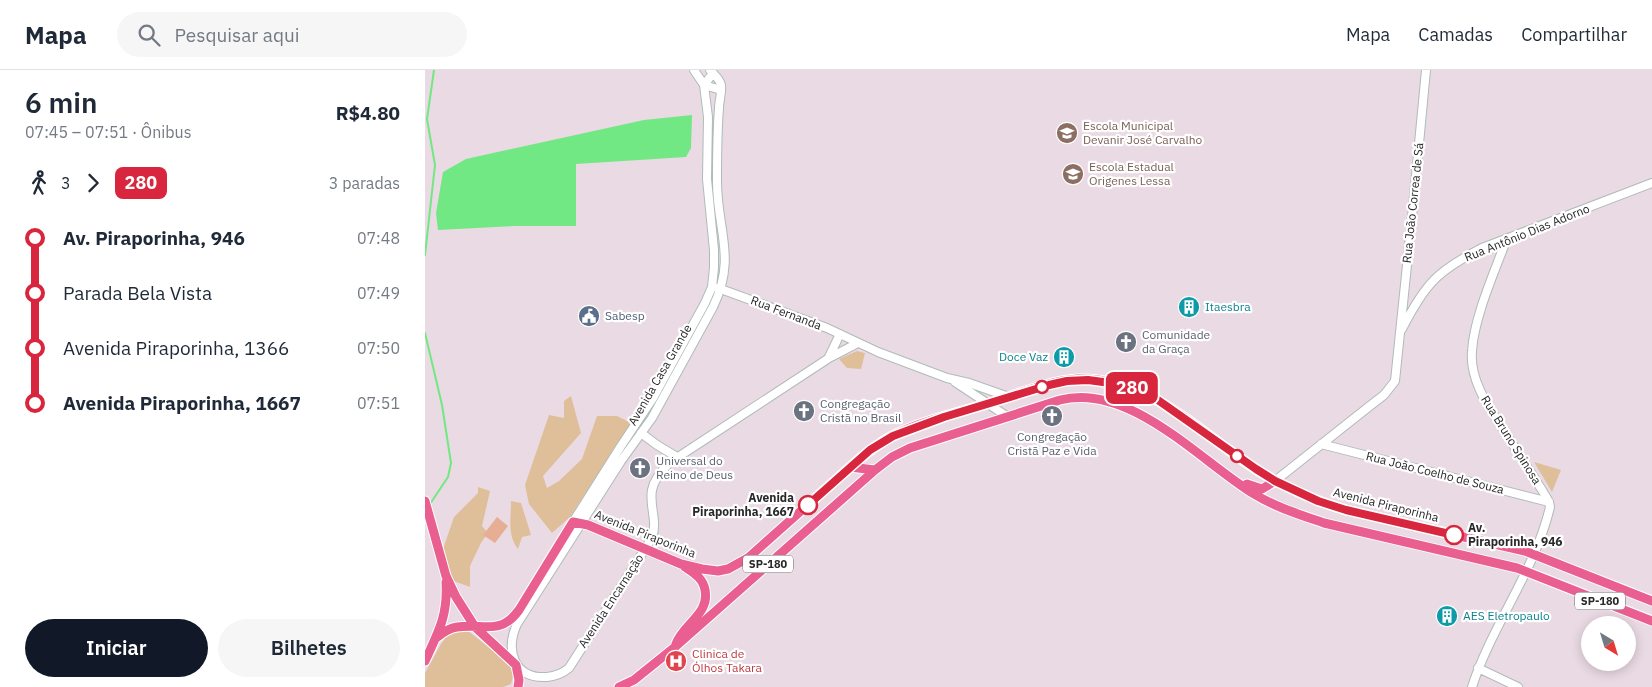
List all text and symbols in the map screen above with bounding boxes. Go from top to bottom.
search box [117,12,467,57]
text: Mapa [25,19,87,51]
icon: search [135,21,163,49]
text: Pesquisar aqui [175,23,300,47]
text: Mapa [1346,23,1390,46]
text: Camadas [1418,23,1493,46]
text: Compartilhar [1521,23,1627,46]
text: 6 min [25,84,97,121]
text: R$4.80 [336,101,400,125]
place label: Escola Municipal Devanir José Carvalho [1083,118,1203,147]
school or university icon: Escola Municipal Devanir José Carvalho [1055,121,1079,145]
text: 07:45 – 07:51 · Ônibus [25,122,191,142]
street label: Rua João Correa de Sá [1399,141,1426,264]
place label: Escola Estadual Origenes Lessa [1089,159,1174,188]
school or university icon: Escola Estadual Origenes Lessa [1061,162,1085,186]
icon: walk [25,169,53,197]
icon: forward [79,169,107,197]
text: 280 [125,171,157,194]
text: 3 [61,173,71,193]
text: 3 paradas [329,173,400,193]
street label: Rua Antônio Dias Adorno [1462,200,1592,265]
text: Av. Piraporinha, 946 [63,226,245,250]
text: 07:48 [357,228,400,248]
text: Parada Bela Vista [63,281,212,305]
text: 07:49 [357,283,400,303]
street label: Rua Fernanda [749,292,824,333]
building icon: Itaesbra [1177,295,1201,319]
place label: Itaesbra [1205,299,1251,314]
public building icon: Sabesp [577,304,601,328]
place label: Sabesp [605,308,645,323]
street label: Avenida Casa Grande [625,321,695,428]
place label: Comunidade da Graça [1142,327,1211,356]
church icon: Comunidade da Graça [1114,330,1138,354]
text: Avenida Piraporinha, 1366 [63,336,289,360]
text: 07:50 [357,338,400,358]
building icon: Doce Vaz [1052,345,1076,369]
place label: Doce Vaz [999,349,1048,364]
line badge: 280 [1103,372,1161,404]
text: 280 [1116,376,1148,399]
unlabelled marker [1035,380,1049,394]
text: Avenida Piraporinha, 1667 [63,391,301,415]
text: 07:51 [357,393,400,413]
street label: Rua Bruno Spinosa [1478,393,1545,487]
place label: Congregação Cristã no Brasil [820,396,901,425]
church icon: Congregação Cristã no Brasil [792,399,816,423]
church icon: Congregação Cristã Paz e Vida [1040,404,1064,428]
place label: Congregação Cristã Paz e Vida [1007,429,1097,458]
street label: Rua João Coelho de Souza [1365,448,1506,497]
unlabelled marker [1230,449,1244,463]
place label: Universal do Reino de Deus [656,453,733,482]
church icon: Universal do Reino de Deus [628,456,652,480]
street label: Avenida Piraporinha [1332,484,1441,525]
place label: Avenida Piraporinha, 1667 [692,490,794,519]
marker: Avenida Piraporinha, 1667 [798,495,818,515]
street label: Avenida Piraporinha [592,506,699,561]
place label: Av. Piraporinha, 946 [1468,520,1563,549]
marker: Av. Piraporinha, 946 [1444,525,1464,545]
street label: Avenida Encarnação [575,551,647,650]
road number: SP-180 [743,556,793,572]
road number: SP-180 [1575,592,1625,610]
building icon: AES Eletropaulo [1435,604,1459,628]
place label: AES Eletropaulo [1463,608,1550,623]
north arrow [1581,616,1636,671]
map controls [1581,616,1636,671]
button: Iniciar [25,619,208,677]
button: Bilhetes [218,619,400,677]
place label: Clinica de Ólhos Takara [692,646,762,675]
hospital icon: Clinica de Ólhos Takara [664,649,688,673]

